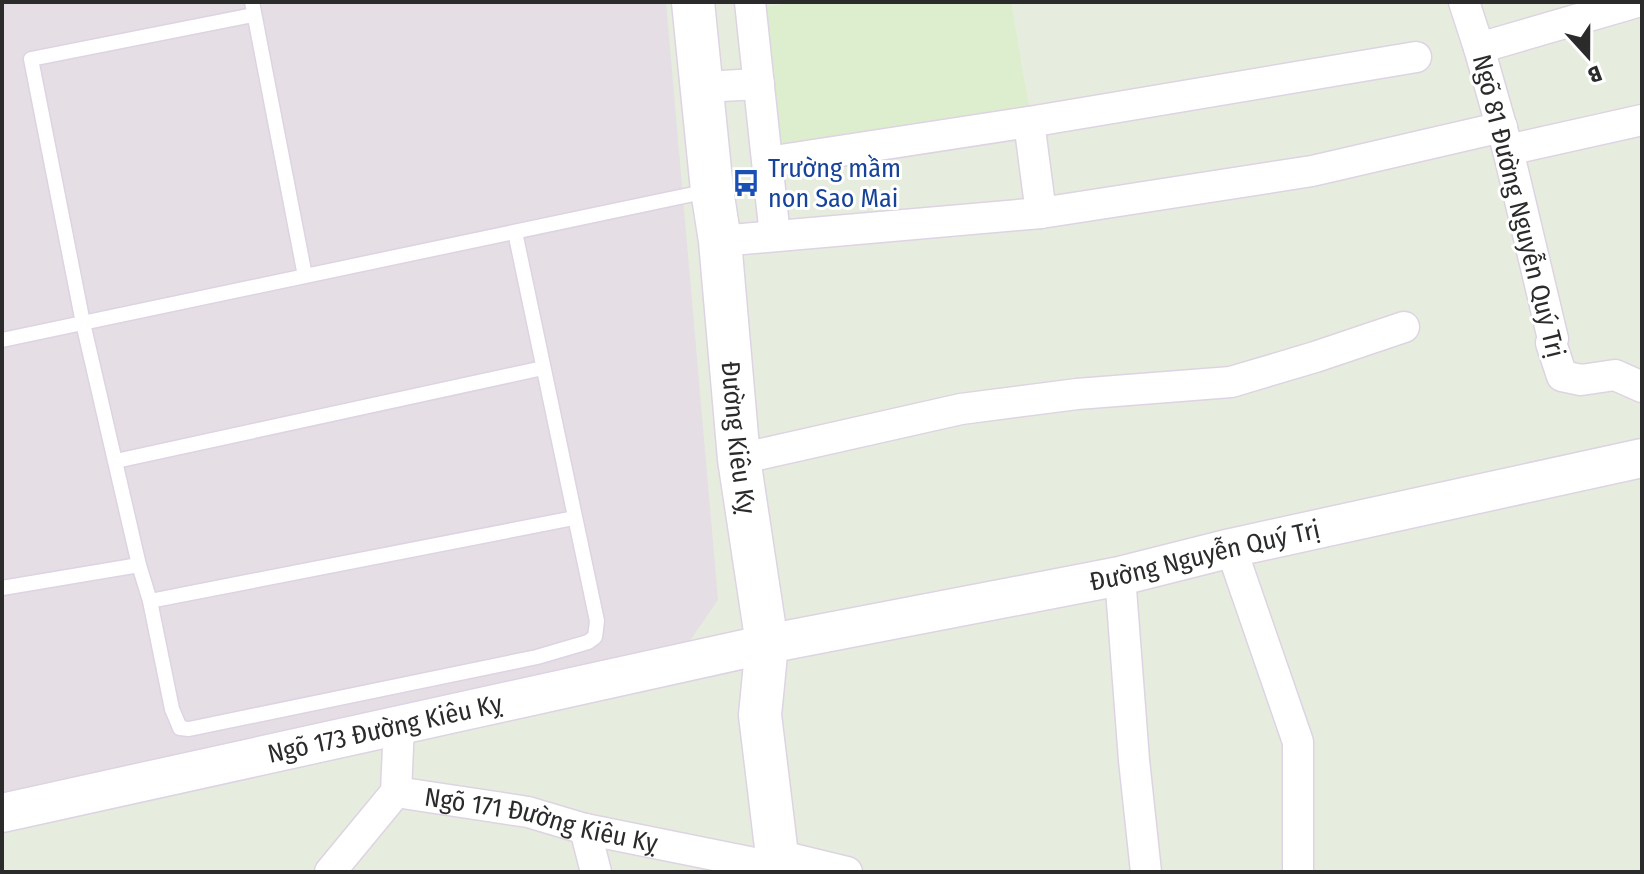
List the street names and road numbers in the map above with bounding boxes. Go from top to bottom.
street label: Ngõ 81 Đường Nguyễn Quý Trị [1466,51,1571,361]
street label: Đường Kiêu Kỵ [715,360,762,516]
street label: Đường Nguyễn Quý Trị [1087,514,1323,598]
street label: Ngõ 173 Đường Kiêu Kỵ [265,688,505,770]
street label: Ngõ 171 Đường Kiêu Kỵ [423,782,661,859]

